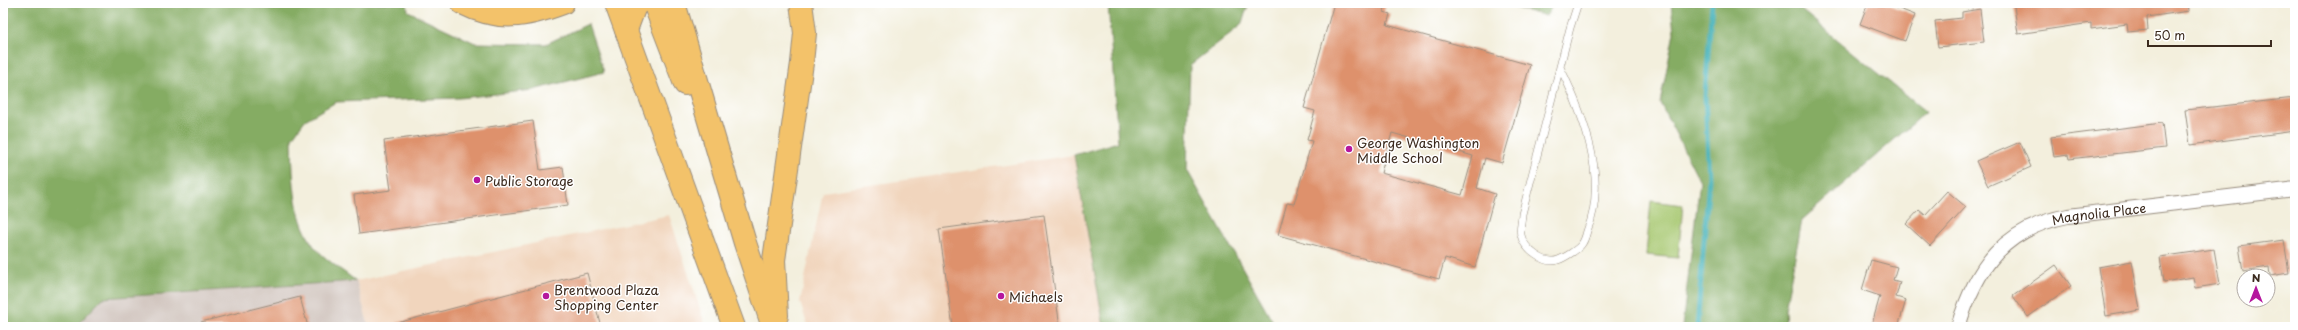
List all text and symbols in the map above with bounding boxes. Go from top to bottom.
scale bar [2148,22,2271,48]
text: 50 m [2154,26,2185,44]
place label: George Washington Middle School [1357,133,1479,167]
marker: George Washington Middle School [1344,144,1354,154]
place label: Public Storage [485,171,574,190]
marker: Public Storage [472,175,482,185]
street label: Magnolia Place [2050,197,2147,229]
north arrow [2236,268,2276,308]
text: N [2252,269,2261,286]
place label: Brentwood Plaza Shopping Center [554,280,660,314]
place label: Michaels [1009,287,1063,306]
marker: Brentwood Plaza Shopping Center [541,291,551,301]
marker: Michaels [996,291,1006,301]

